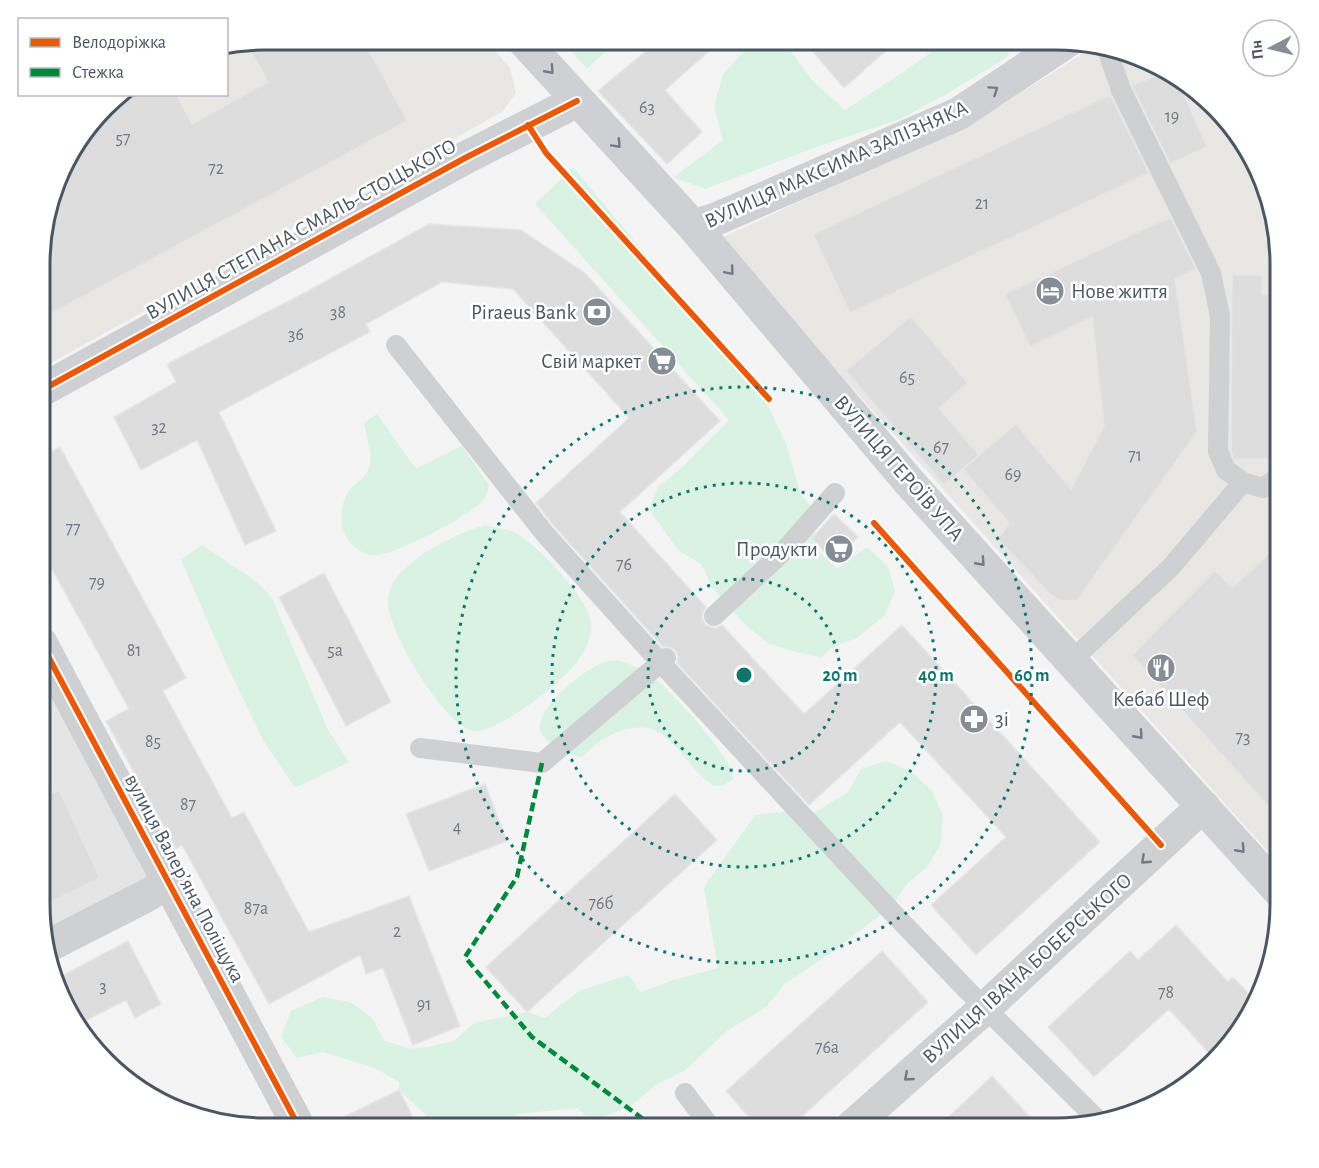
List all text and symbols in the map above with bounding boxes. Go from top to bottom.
legend [18,18,228,96]
north arrow [1241,18,1301,78]
text: Велодоріжка [72,34,166,52]
text: Пн [1248,39,1266,60]
one-way arrow [543,63,554,74]
text: Стежка [72,64,124,82]
one-way arrow [987,86,998,97]
street label: ВУЛИЦЯ МАКСИМА ЗАЛІЗНЯКА [702,97,971,232]
house number: 63 [639,99,655,117]
house number: 19 [1165,108,1179,126]
house number: 57 [115,130,131,148]
street label: ВУЛИЦЯ СТЕПАНА СМАЛЬ-СТОЦЬКОГО [143,135,460,324]
one-way arrow [610,137,621,148]
house number: 72 [208,160,224,178]
house number: 21 [975,195,989,213]
one-way arrow [723,264,734,275]
hotel icon: Нове життя [1034,275,1066,307]
place label: Нове життя [1071,281,1168,302]
bank icon: Piraeus Bank [581,296,613,328]
place label: Piraeus Bank [471,302,576,323]
house number: 38 [330,304,346,322]
house number: 36 [288,326,304,344]
supermarket icon: Свій маркет [646,345,678,377]
place label: Свій маркет [541,351,641,372]
house number: 65 [899,369,915,387]
street label: ВУЛИЦЯ ГЕРОЇВ УПА [830,391,968,545]
house number: 32 [151,419,167,437]
house number: 67 [933,439,949,457]
house number: 71 [1128,447,1142,465]
house number: 69 [1005,466,1021,484]
house number: 77 [65,520,81,538]
supermarket icon: Продукти [823,533,855,565]
place label: Продукти [736,539,818,560]
one-way arrow [974,555,985,566]
house number: 76 [616,556,632,574]
house number: 79 [89,574,105,592]
house number: 81 [127,642,141,660]
house number: 5а [327,642,343,660]
restaurant icon: Кебаб Шеф [1145,652,1177,684]
centre of rings [734,665,754,685]
text: 20 m [822,667,858,685]
text: 40 m [918,667,954,685]
text: 60 m [1014,667,1050,685]
place label: Кебаб Шеф [1113,689,1209,710]
pharmacy icon: 3і [958,703,990,735]
place label: 3і [995,709,1009,730]
one-way arrow [1132,729,1143,739]
house number: 73 [1236,729,1250,747]
house number: 85 [145,733,161,751]
street label: вулиця Валерʼяна Поліщука [121,771,249,986]
house number: 87 [180,796,196,814]
house number: 4 [453,819,462,837]
one-way arrow [1234,842,1245,853]
one-way arrow [1141,853,1152,864]
street label: ВУЛИЦЯ ІВАНА БОБЕРСЬКОГО [919,869,1136,1068]
house number: 76б [589,894,613,913]
house number: 87а [244,900,268,918]
house number: 2 [393,923,401,941]
house number: 3 [99,978,107,996]
house number: 78 [1158,984,1174,1002]
house number: 91 [417,996,431,1014]
house number: 76а [815,1039,839,1057]
one-way arrow [904,1070,915,1081]

